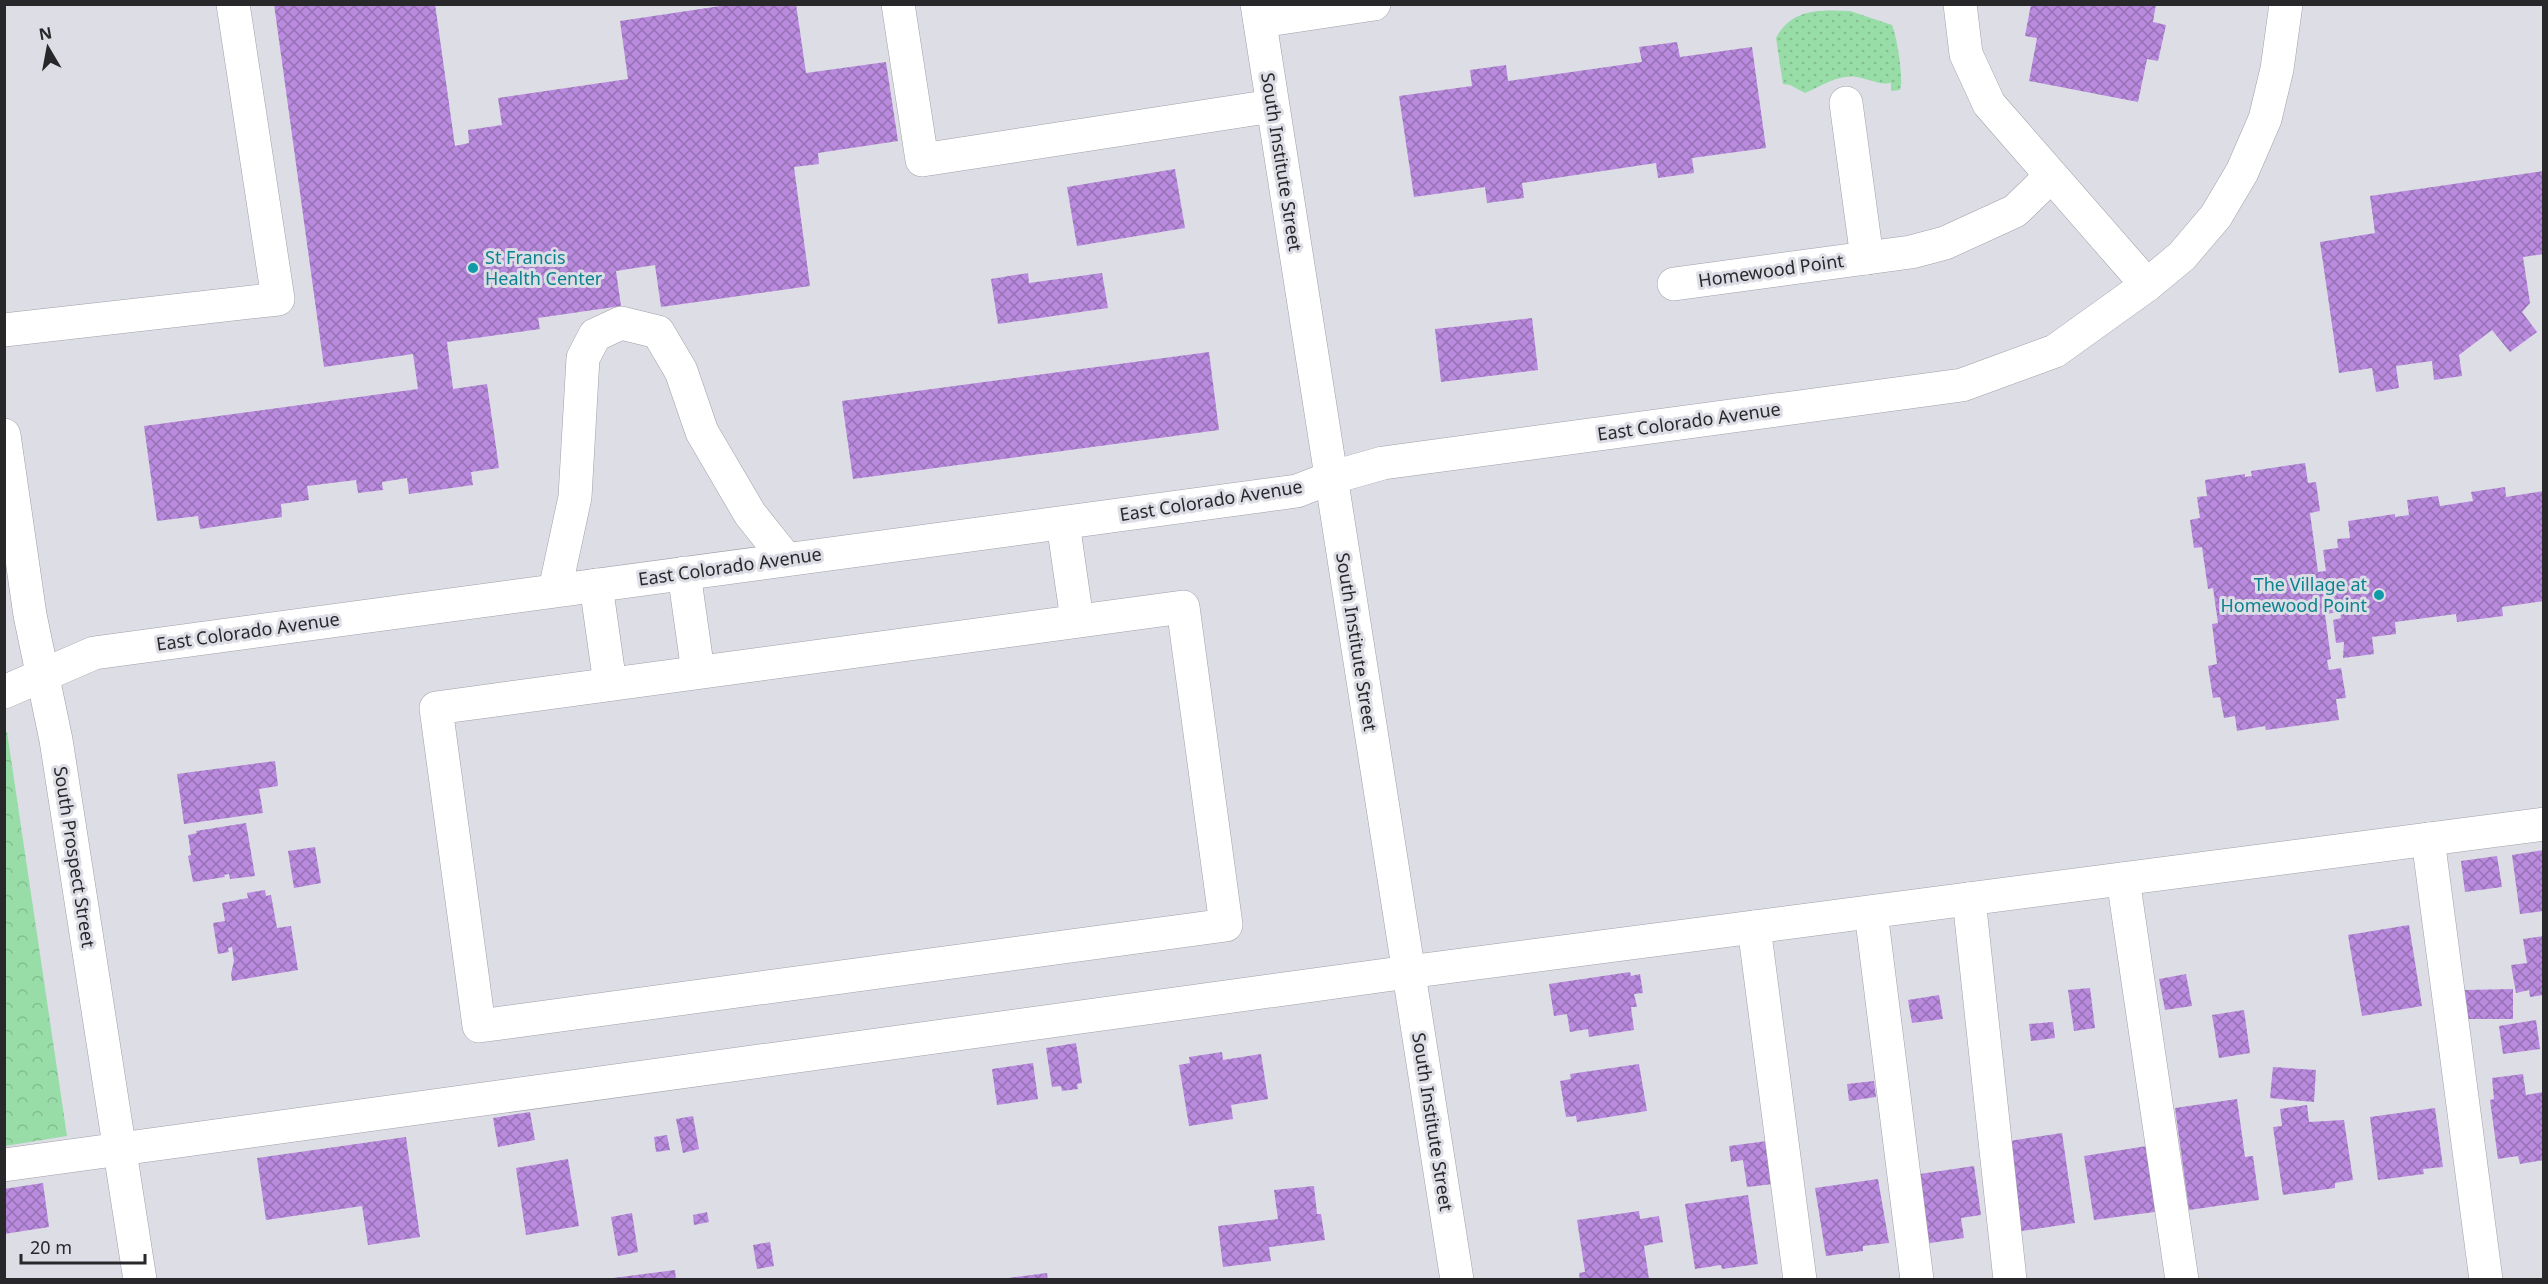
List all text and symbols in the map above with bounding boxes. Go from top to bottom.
north arrow [18,18,78,78]
text: N [37,21,54,45]
street label: South Institute Street [1256,71,1308,253]
place label: St Francis Health Center [485,245,603,290]
street label: Homewood Point [1697,248,1846,292]
marker: St Francis Health Center [466,261,480,275]
street label: East Colorado Avenue [1596,396,1782,446]
street label: East Colorado Avenue [1118,474,1304,526]
street label: East Colorado Avenue [637,541,823,591]
street label: South Institute Street [1331,551,1383,733]
place label: The Village at Homewood Point [2220,572,2367,617]
marker: The Village at Homewood Point [2372,588,2386,602]
street label: East Colorado Avenue [155,606,341,656]
street label: South Prospect Street [49,765,101,950]
street label: South Institute Street [1407,1031,1459,1213]
scale bar [21,1227,146,1265]
text: 20 m [30,1235,72,1259]

